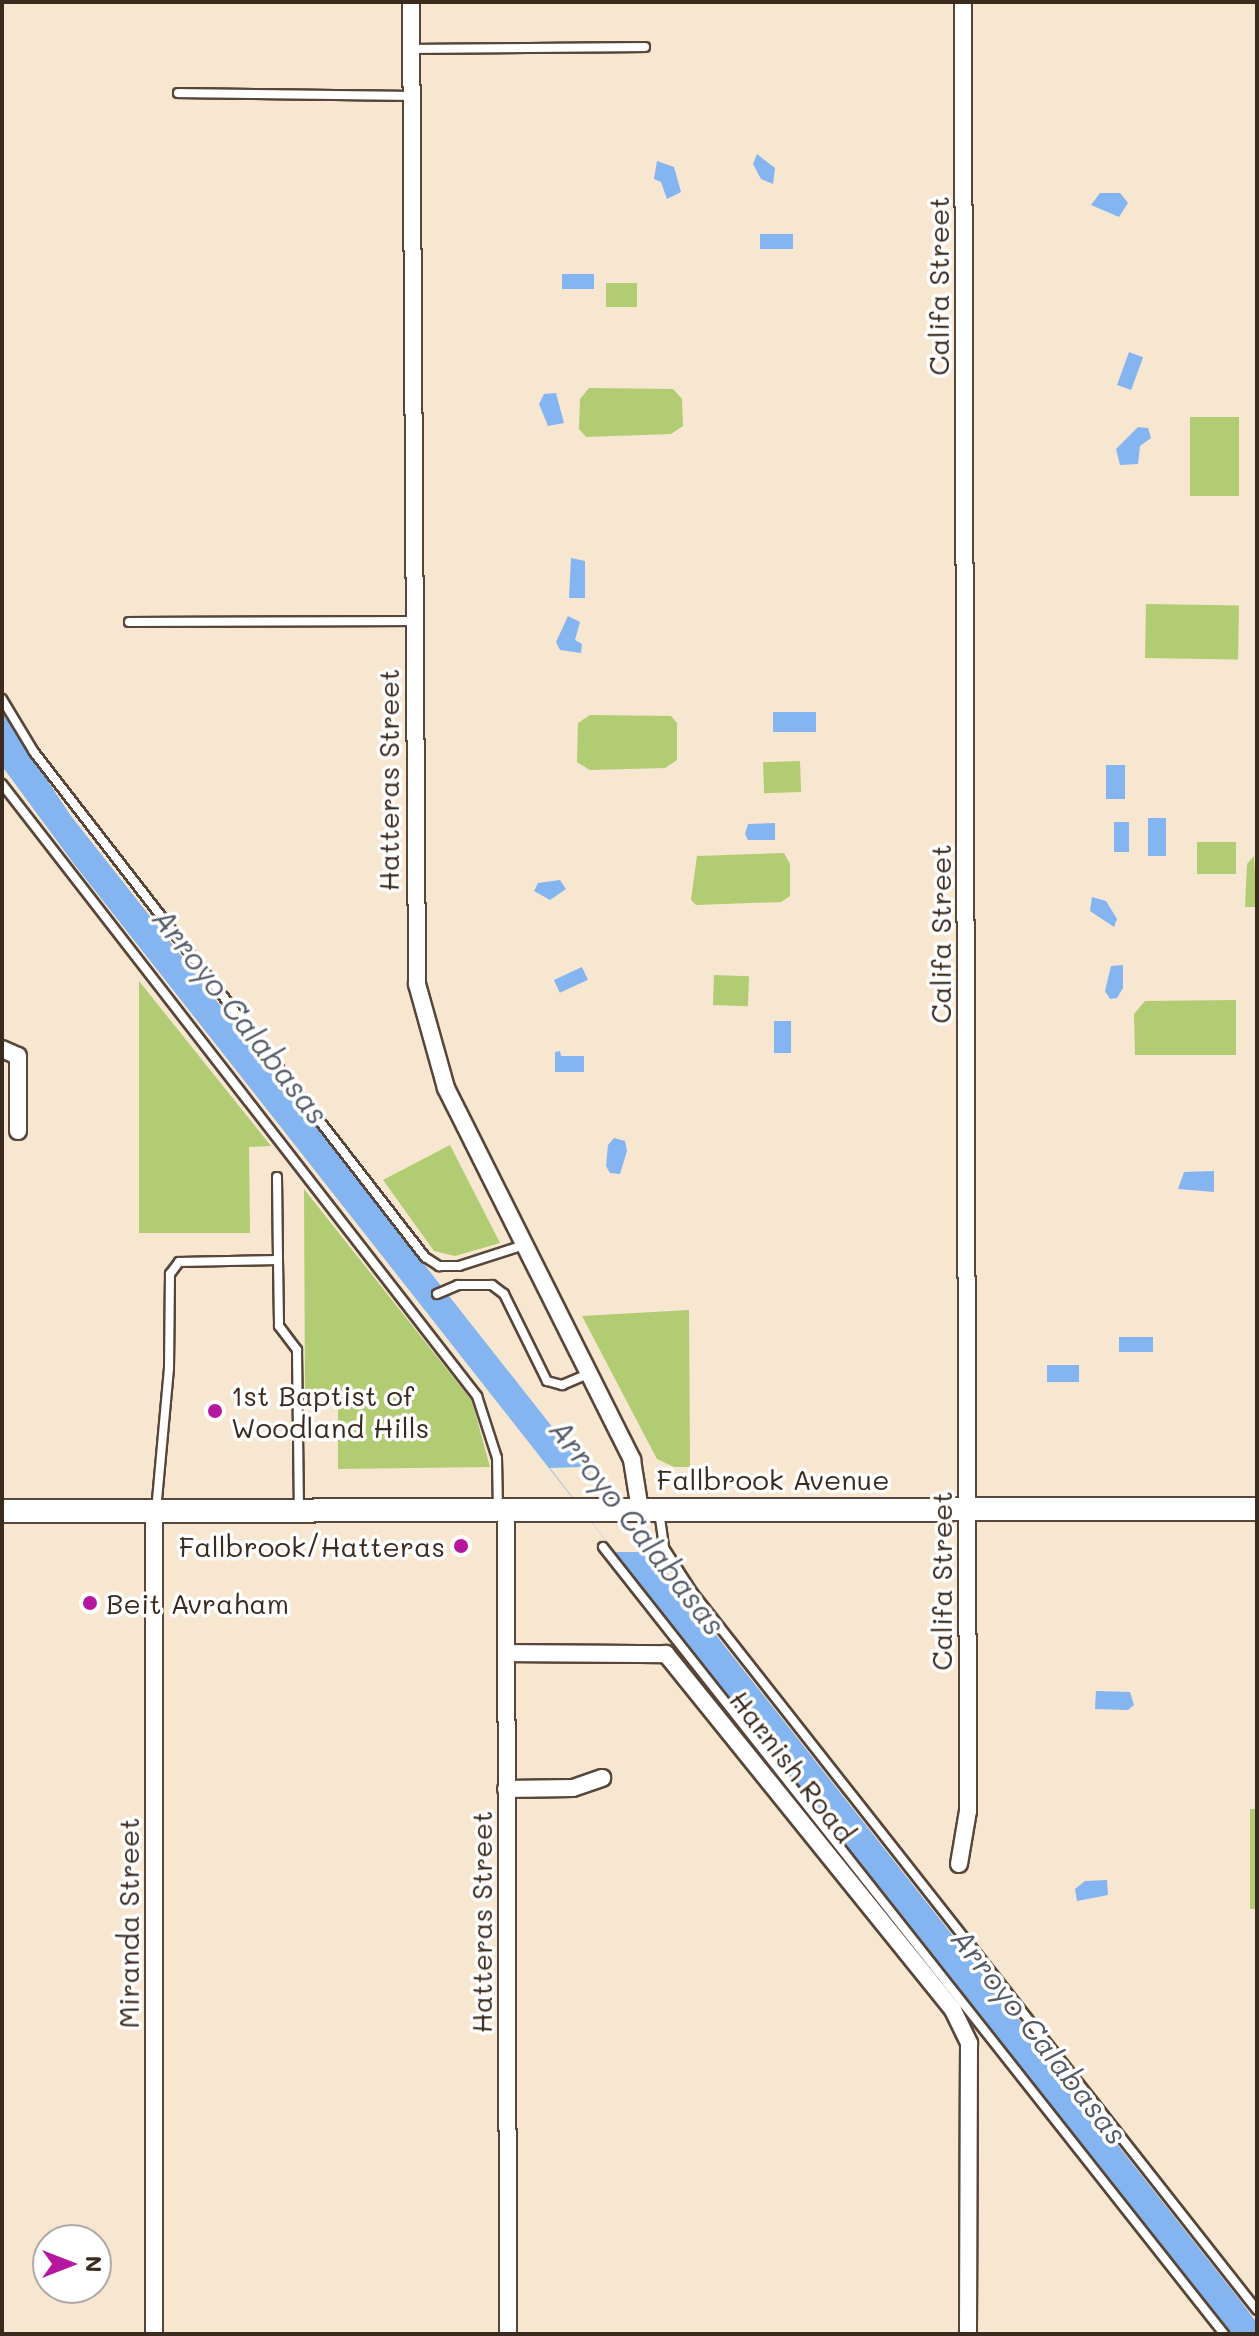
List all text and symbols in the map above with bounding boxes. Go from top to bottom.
street label: Califa Street [921,196,955,376]
street label: Hatteras Street [371,669,405,891]
street label: Califa Street [923,844,957,1024]
water label: Arroyo Calabasas [146,901,336,1131]
place label: 1st Baptist of Woodland Hills [231,1378,429,1444]
marker: 1st Baptist of Woodland Hills [206,1402,224,1420]
water label: Arroyo Calabasas [543,1412,733,1642]
street label: Fallbrook Avenue [657,1462,889,1496]
street label: Califa Street [924,1491,958,1671]
place label: Fallbrook/Hatteras [179,1529,445,1563]
marker: Fallbrook/Hatteras [452,1537,470,1555]
place label: Beit Avraham [106,1586,289,1620]
marker: Beit Avraham [81,1594,99,1612]
street label: Harnish Road [723,1683,863,1849]
street label: Hatteras Street [464,1811,498,2033]
street label: Miranda Street [111,1817,145,2029]
water label: Arroyo Calabasas [945,1921,1135,2151]
north arrow [32,2224,112,2304]
text: N [80,2256,109,2272]

